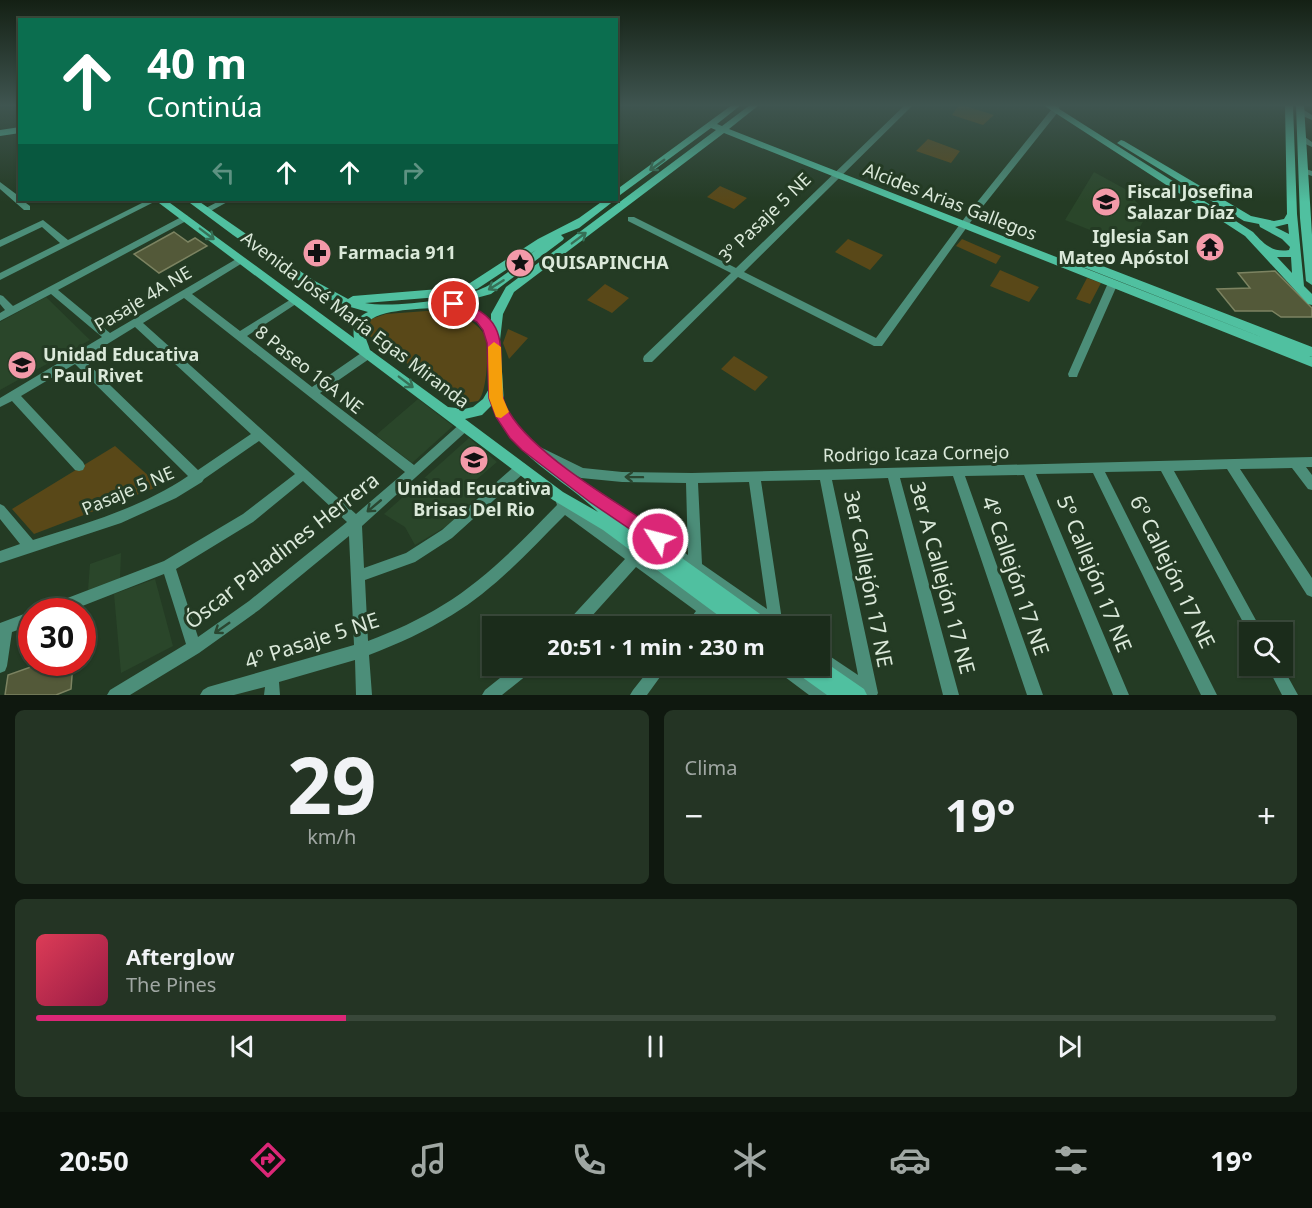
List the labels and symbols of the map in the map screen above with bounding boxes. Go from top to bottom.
street label: Alcides Arias Gallegos [860,157,1041,245]
one-way arrow [649,159,665,171]
street label: 3º Pasaje 5 NE [713,167,816,267]
place label: Fiscal Josefina Salazar Díaz [1127,179,1253,224]
school or university icon: Fiscal Josefina Salazar Díaz [1090,186,1122,218]
place label: Iglesia San Mateo Apóstol [1058,224,1189,269]
street label: Avenida José María Egas Miranda [237,225,475,413]
one-way arrow [199,228,215,241]
one-way arrow [571,231,587,244]
temple icon: Iglesia San Mateo Apóstol [1194,231,1226,263]
pharmacy icon: Farmacia 911 [301,237,333,269]
place label: Farmacia 911 [338,240,456,264]
place icon: QUISAPINCHA [504,247,536,279]
place label: QUISAPINCHA [541,250,669,274]
street label: Pasaje 4A NE [89,260,196,337]
pin [428,278,479,329]
one-way arrow [488,280,505,292]
street label: 8 Paseo 16A NE [251,319,369,419]
place label: Unidad Educativa - Paul Rivet [43,342,199,387]
school or university icon: Unidad Educativa - Paul Rivet [6,349,38,381]
one-way arrow [397,376,413,388]
street label: Rodrigo Icaza Cornejo [823,439,1009,467]
school or university icon: Unidad Ecucativa Brisas Del Rio [458,444,490,476]
street label: Pasaje 5 NE [78,460,177,520]
street label: Óscar Paladines Herrera [179,466,384,635]
one-way arrow [624,472,644,483]
place label: Unidad Ecucativa Brisas Del Rio [397,476,551,521]
street label: 3er A Callejón 17 NE [904,478,982,677]
street label: 3er Callejón 17 NE [838,488,900,670]
street label: 6º Callejón 17 NE [1124,490,1222,653]
street label: 5º Callejón 17 NE [1051,491,1139,656]
street label: 4º Callejón 17 NE [976,492,1056,659]
one-way arrow [367,499,382,513]
position arrow [626,507,690,571]
speed limit sign: 30 [18,598,96,676]
street label: 4º Pasaje 5 NE [241,605,382,675]
one-way arrow [214,622,230,634]

